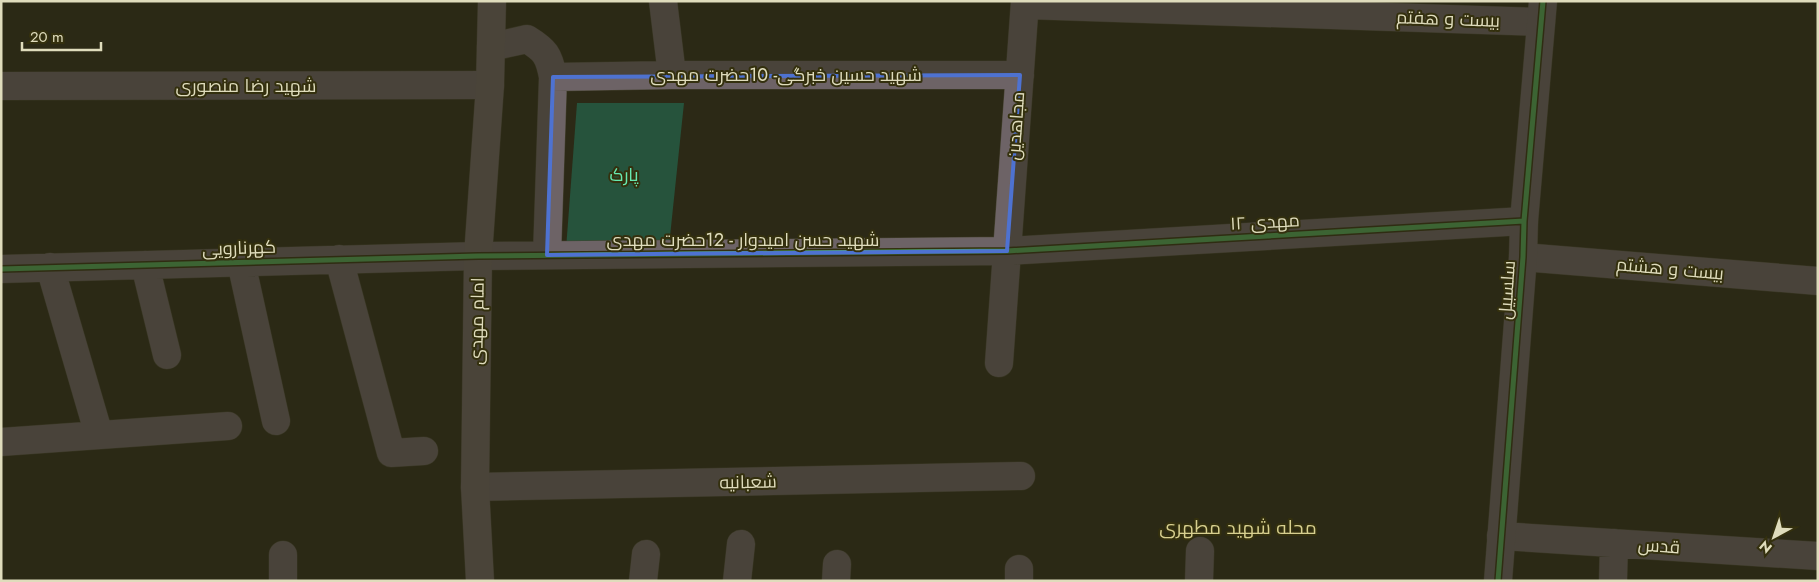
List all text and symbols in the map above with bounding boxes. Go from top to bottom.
street label: بیست و هفتم [1396,4,1500,34]
scale bar [22,20,101,52]
text: 20 m [30,26,64,48]
street label: شهید حسین خبرگی- 10حضرت مهدی [650,62,922,88]
street label: شهید رضا منصوری [176,73,316,99]
street label: مجاهدین [1001,91,1031,161]
park label: پارک [610,162,639,188]
street label: مهدی ۱۲ [1230,207,1300,237]
street label: شهید حسن امیدوار - 12حضرت مهدی [607,227,879,253]
street label: کهرنارویی [202,234,276,262]
street label: بیست و هشتم [1615,251,1725,287]
street label: سلسبیل [1492,260,1522,320]
street label: امام مهدی [463,277,491,365]
street label: شعبانیه [719,469,777,495]
north arrow [1749,512,1799,562]
district label: محله شهید مطهری [1159,514,1317,541]
street label: قدس [1637,532,1681,560]
text: N [1755,536,1776,558]

